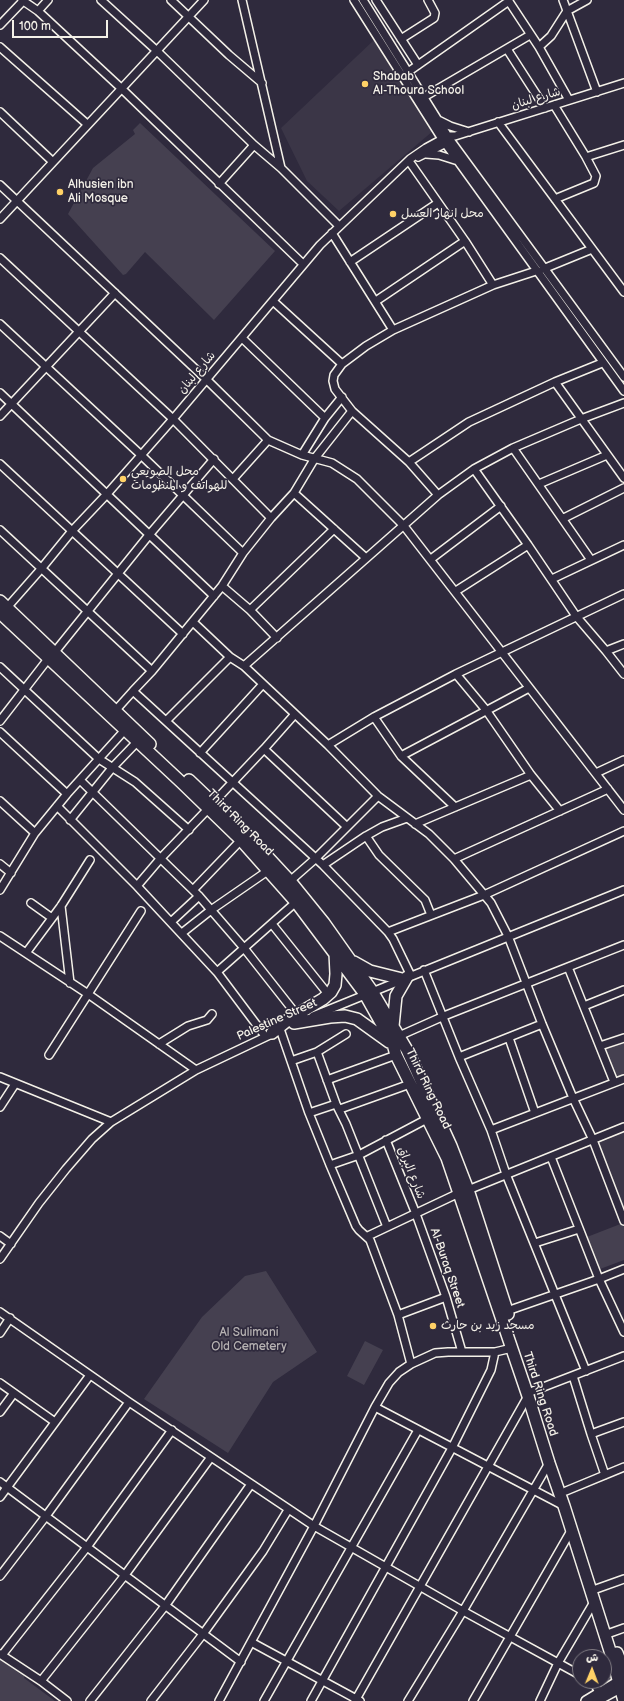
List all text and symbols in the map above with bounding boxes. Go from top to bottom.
scale bar [14,12,110,38]
text: 100 m [19,19,51,34]
place label: Shabab Al-Thoura School [373,70,464,98]
marker: Shabab Al-Thoura School [360,79,370,89]
street label: شارع لبنان [510,85,562,113]
place label: Alhusien ibn Ali Mosque [68,178,133,206]
marker: Alhusien ibn Ali Mosque [55,187,65,197]
place label: محل انهار العسل [401,207,484,221]
marker: محل انهار العسل [388,209,398,219]
street label: شارع لبنان [175,349,219,397]
place label: محل الصويعي للهواتف و المنظومات [131,465,227,493]
marker: محل الصويعي للهواتف و المنظومات [118,474,128,484]
street label: Third Ring Road [204,787,276,859]
street label: Palestine Street [235,996,319,1044]
street label: Third Ring Road [402,1046,454,1132]
street label: شارع البراق [394,1145,428,1201]
street label: Al-Buraq Street [427,1226,467,1310]
place label: مسجد زيد بن حارث [441,1319,535,1333]
marker: مسجد زيد بن حارث [428,1321,438,1331]
park label: Al Sulimani Old Cemetery [211,1326,287,1354]
street label: Third Ring Road [520,1350,560,1438]
north arrow [572,1649,612,1689]
text: ش [586,1651,598,1664]

